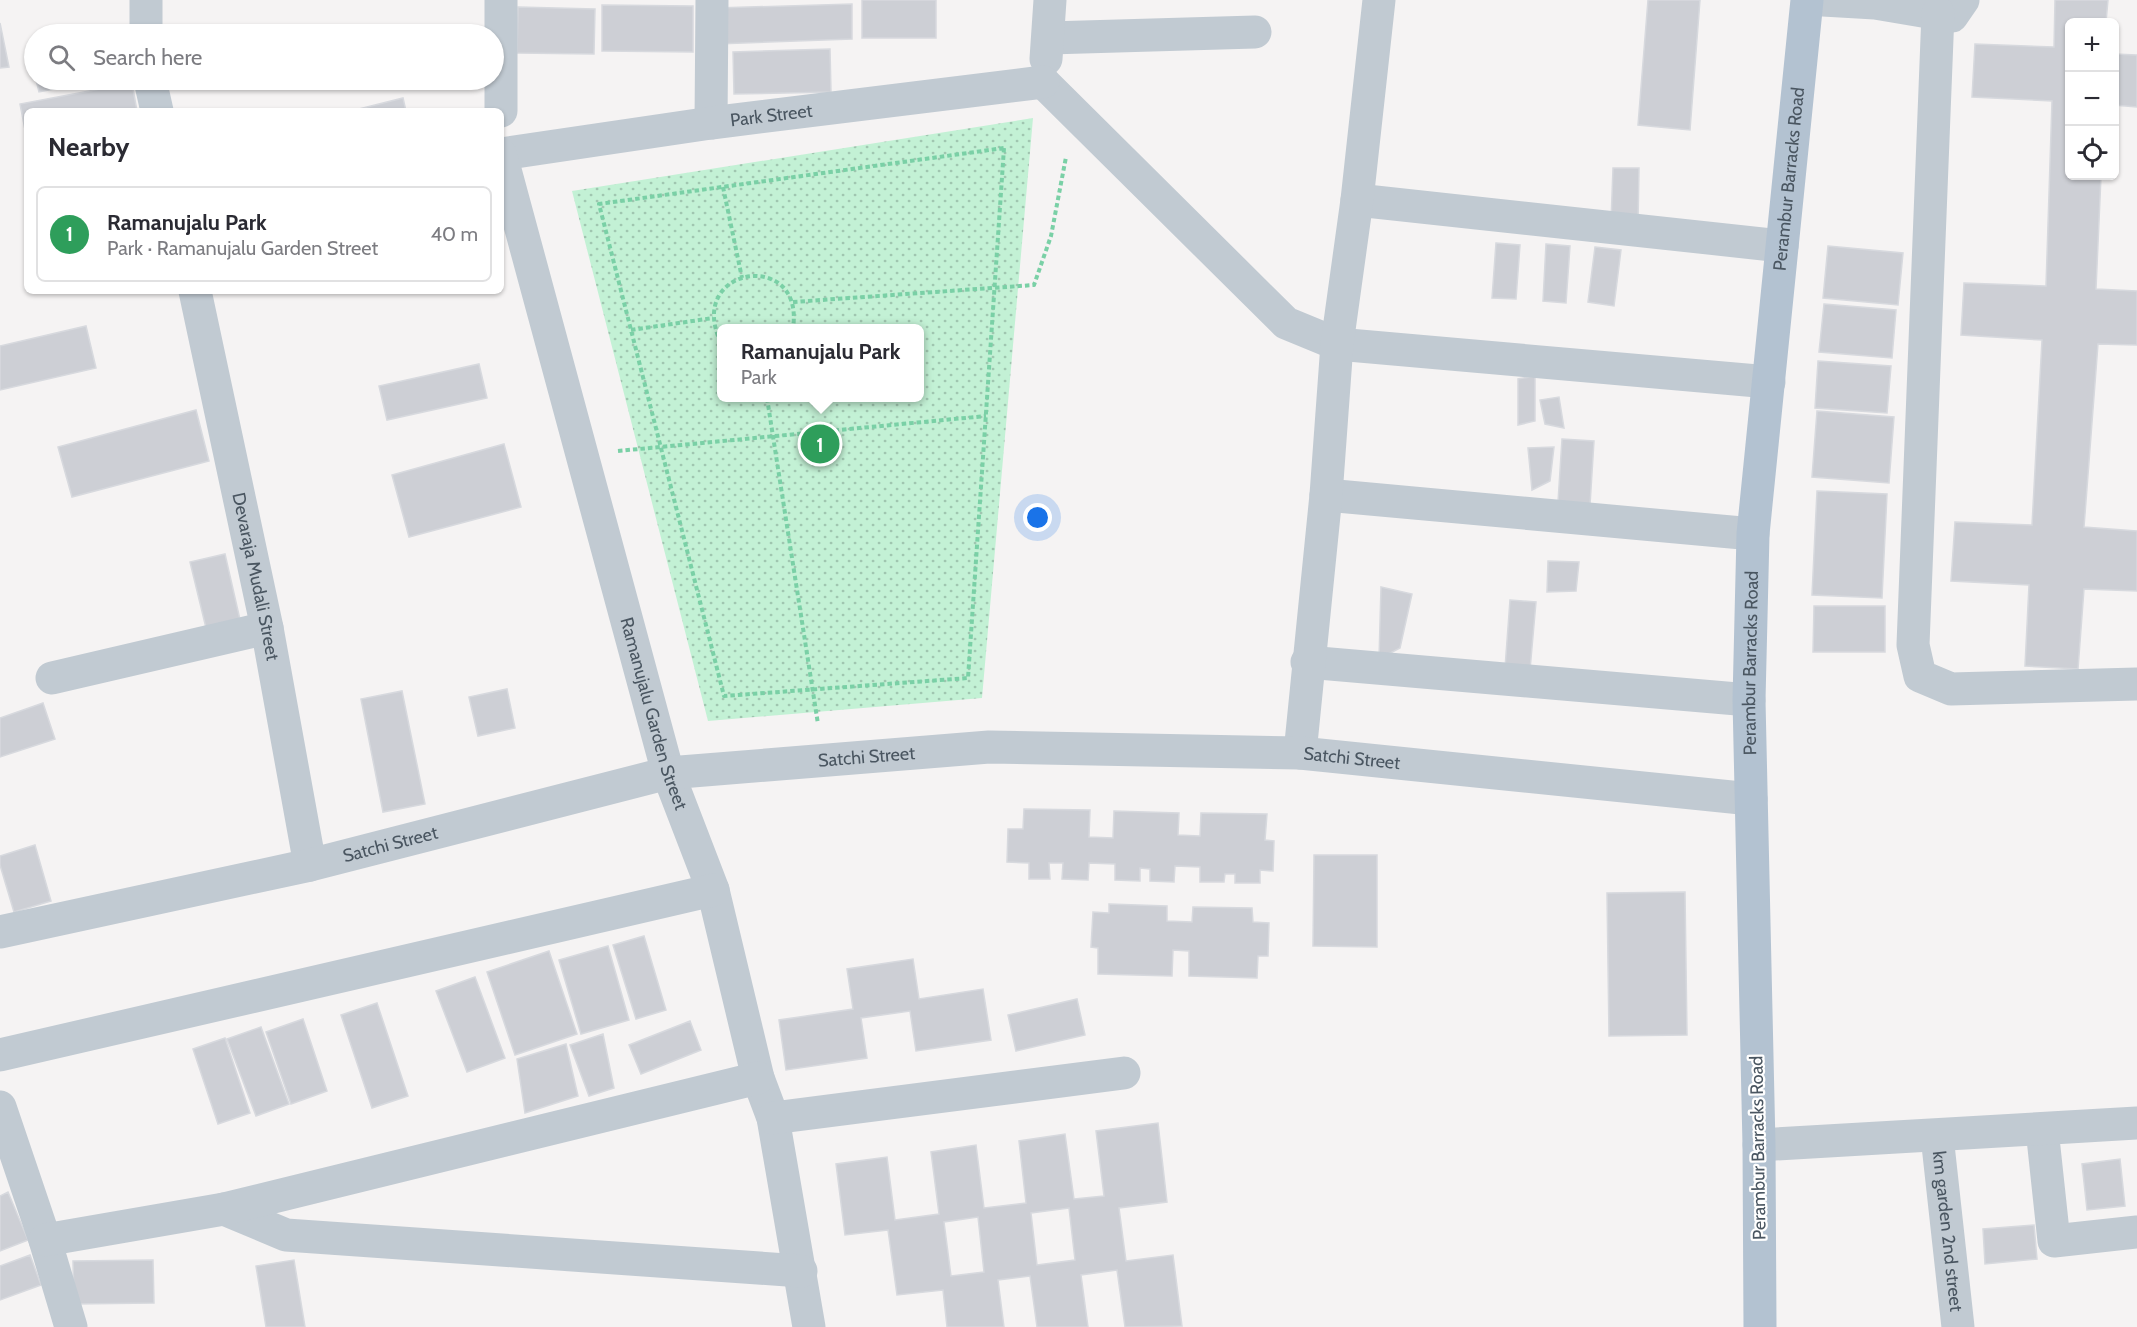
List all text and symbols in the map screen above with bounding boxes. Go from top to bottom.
map controls [2065,18,2119,180]
button: + [2065,18,2119,72]
search box [24,24,504,90]
icon: search [45,41,78,74]
text: Search here [93,44,202,71]
button: − [2065,72,2119,126]
street label: Perambur Barracks Road [1769,86,1809,272]
street label: Park Street [729,100,814,132]
button: locate [2065,126,2119,180]
text: Nearby [48,131,129,163]
text: Ramanujalu Park [107,209,267,236]
text: 1 [66,222,73,246]
text: 40 m [430,222,478,246]
text: Park · Ramanujalu Garden Street [107,236,378,260]
popup [717,324,924,402]
text: Ramanujalu Park [741,338,900,365]
text: Park [741,365,777,389]
pin: 1 [800,422,840,466]
street label: Devaraja Mudali Street [227,491,284,662]
your location [1023,503,1052,532]
street label: Perambur Barracks Road [1738,571,1763,756]
street label: Ramanujalu Garden Street [615,615,692,813]
street label: Satchi Street [817,742,916,772]
street label: Satchi Street [1302,742,1401,774]
street label: Satchi Street [340,822,440,867]
street label: Perambur Barracks Road [1745,1056,1771,1240]
street label: km garden 2nd street [1928,1150,1967,1313]

